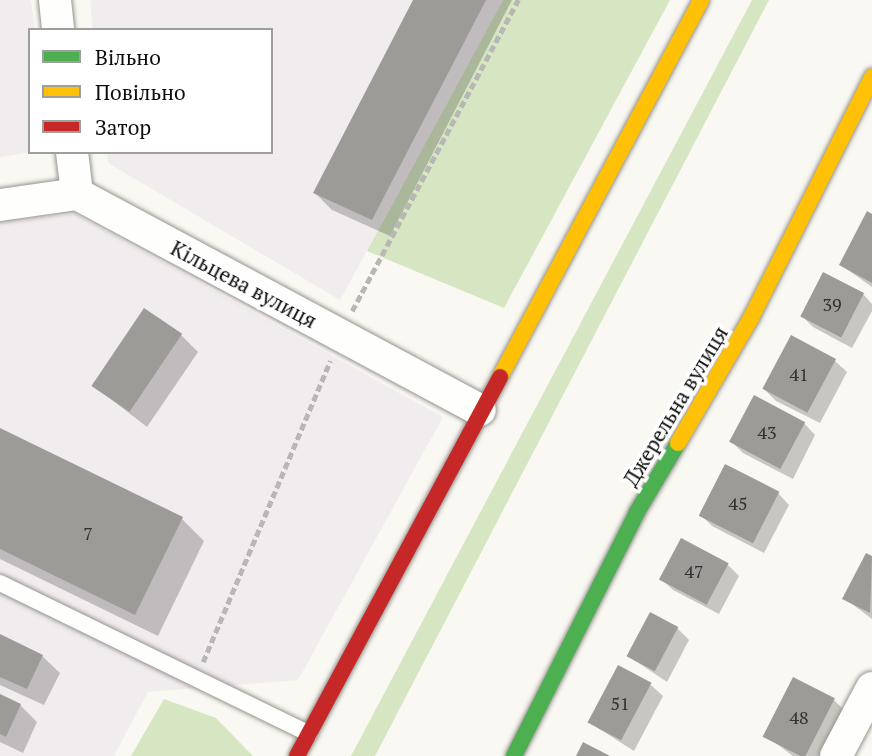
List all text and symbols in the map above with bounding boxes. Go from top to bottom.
legend [28,28,273,154]
text: Вільно [95,43,161,71]
text: Повільно [95,78,186,106]
text: Затор [95,113,151,141]
street label: Кільцева вулиця [167,235,321,333]
house number: 39 [822,293,842,315]
street label: Джерельна вулиця [617,321,733,491]
house number: 41 [789,363,809,385]
house number: 43 [757,421,777,443]
house number: 45 [728,492,748,514]
house number: 7 [83,522,93,544]
house number: 47 [684,560,704,582]
house number: 51 [610,692,630,714]
house number: 48 [789,706,809,728]

